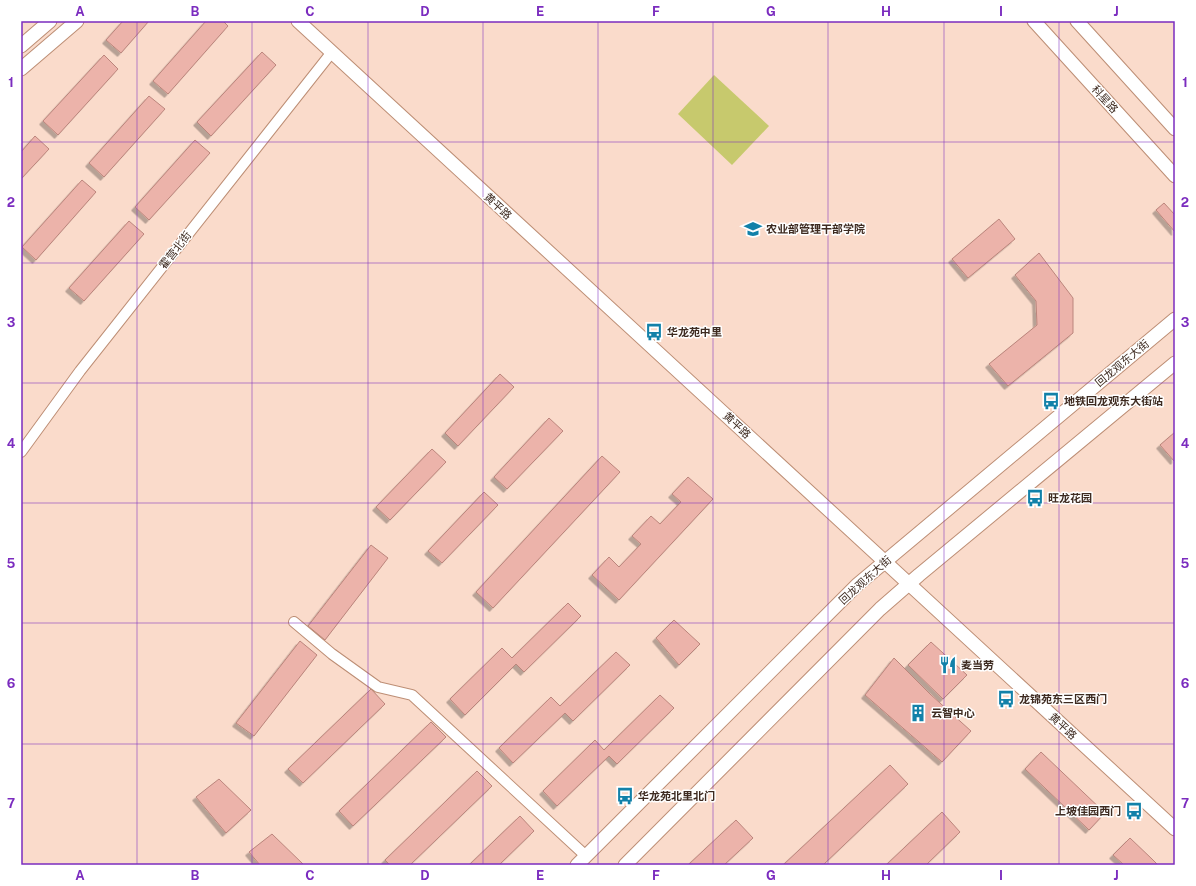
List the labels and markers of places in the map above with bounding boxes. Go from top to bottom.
school or university icon: 农业部管理干部学院 [743,219,763,239]
place label: 农业部管理干部学院 [766,223,865,235]
bus stop icon: 华龙苑中里 [644,322,664,342]
place label: 华龙苑中里 [667,326,722,338]
bus stop icon: 地铁回龙观东大街站 [1041,391,1061,411]
place label: 地铁回龙观东大街站 [1064,395,1163,407]
bus stop icon: 旺龙花园 [1025,488,1045,508]
place label: 旺龙花园 [1048,492,1092,504]
restaurant icon: 麦当劳 [938,655,958,675]
place label: 麦当劳 [961,659,994,671]
bus stop icon: 龙锦苑东三区西门 [996,689,1016,709]
place label: 龙锦苑东三区西门 [1019,693,1107,705]
building icon: 云智中心 [908,703,928,723]
place label: 云智中心 [931,707,975,719]
bus stop icon: 华龙苑北里北门 [615,786,635,806]
place label: 华龙苑北里北门 [638,790,715,802]
bus stop icon: 上坡佳园西门 [1124,801,1144,821]
place label: 上坡佳园西门 [1055,805,1121,817]

